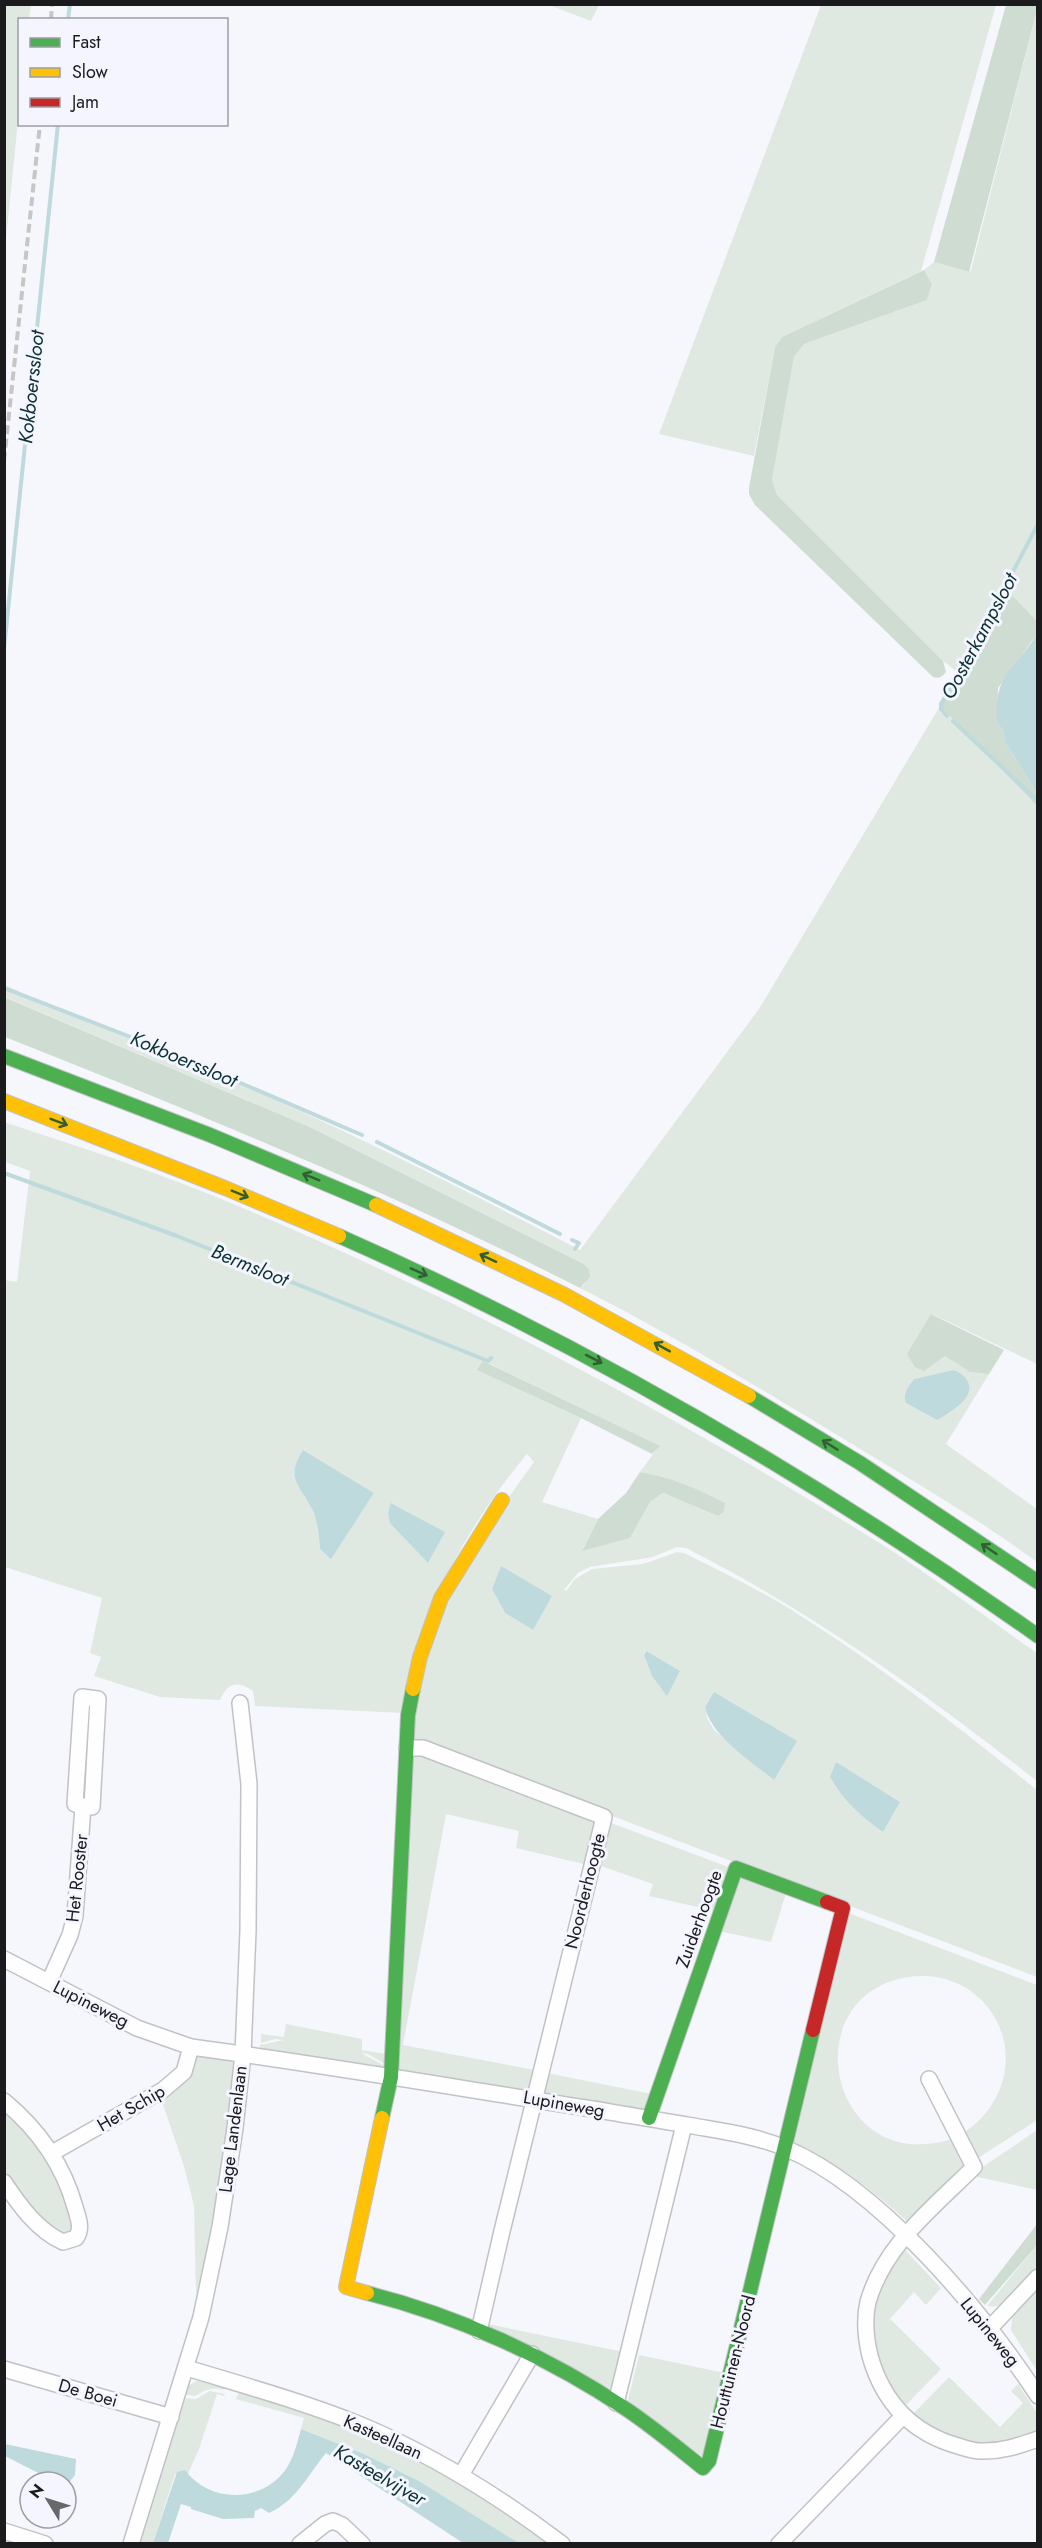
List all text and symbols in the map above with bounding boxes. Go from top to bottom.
legend [18,18,228,126]
text: Fast [72,29,101,55]
text: Slow [72,59,109,85]
text: Jam [70,89,99,115]
water label: Kokboerssloot [11,328,52,445]
water label: Oosterkampsloot [934,567,1026,704]
water label: Kokboerssloot [126,1024,243,1096]
one-way arrow [49,1117,68,1128]
one-way arrow [302,1170,321,1181]
one-way arrow [231,1189,249,1200]
water label: Bermsloot [207,1237,294,1295]
one-way arrow [480,1251,498,1263]
one-way arrow [409,1267,427,1279]
one-way arrow [653,1341,671,1352]
one-way arrow [584,1354,602,1365]
one-way arrow [822,1438,839,1450]
one-way arrow [982,1543,998,1555]
street label: Noorderhoogte [558,1830,612,1952]
street label: Het Rooster [59,1832,95,1923]
street label: Zuiderhoogte [669,1867,729,1971]
street label: Lupineweg [49,1974,133,2034]
street label: Lage Landenlaan [212,2064,254,2194]
street label: Het Schip [92,2078,170,2138]
street label: Lupineweg [521,2084,607,2124]
street label: Houttuinen-Noord [704,2292,762,2432]
street label: Lupineweg [954,2292,1026,2372]
street label: De Boei [55,2372,121,2414]
street label: Kasteellaan [339,2408,427,2466]
water label: Kasteelvijver [328,2437,432,2514]
north arrow [18,2470,78,2530]
text: N [24,2479,50,2503]

